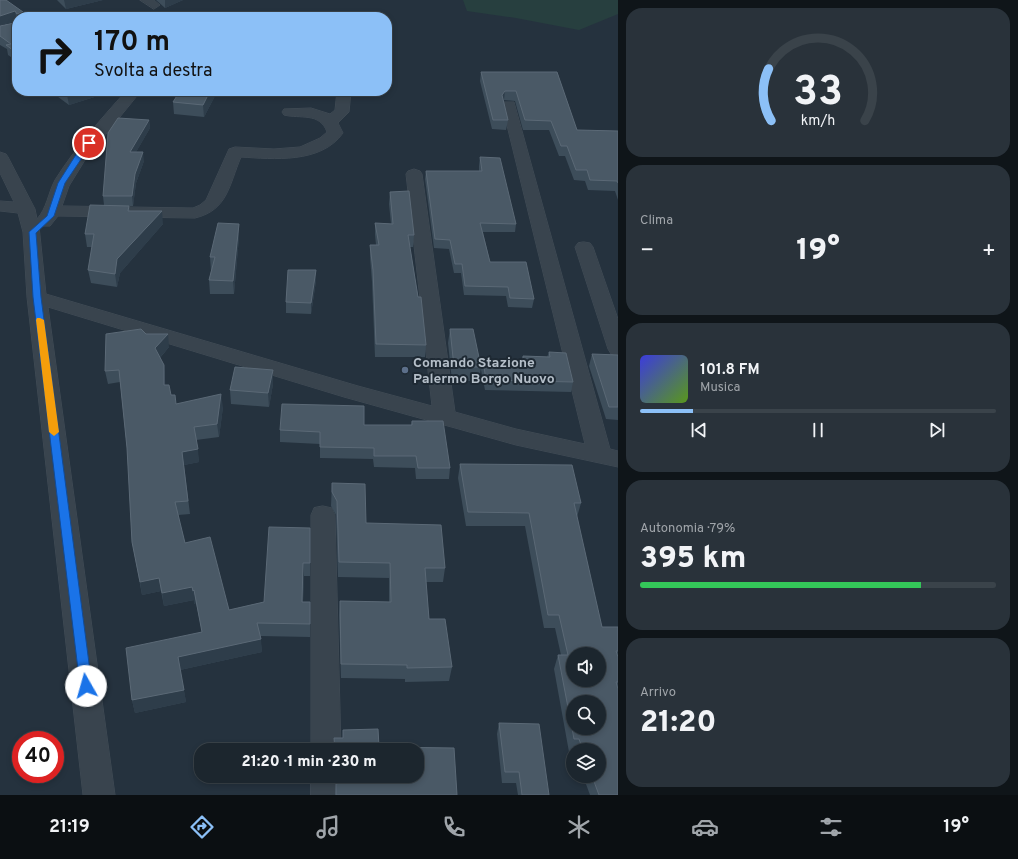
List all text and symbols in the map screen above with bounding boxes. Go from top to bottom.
text: 170 m [94,25,170,61]
icon: right [28,28,80,80]
text: Svolta a destra [94,60,212,83]
text: 33 [793,67,843,120]
text: km/h [801,111,835,129]
pin [72,126,106,160]
icon: arrive [78,132,100,154]
text: Clima [640,213,673,229]
text: 19° [796,233,840,270]
text: − [640,238,654,265]
text: + [982,238,996,265]
place label: Comando Stazione Palermo Borgo Nuovo [413,355,555,388]
text: 101.8 FM [700,361,760,380]
marker: Comando Stazione Palermo Borgo Nuovo [400,365,410,375]
text: Musica [700,380,740,396]
icon: previous [688,419,710,441]
icon: pause [807,419,829,441]
icon: next [926,419,948,441]
text: Autonomia · 79% [640,521,735,537]
text: 395 km [640,541,746,578]
map controls [566,647,606,783]
button: sound [566,647,606,687]
position arrow [65,665,107,707]
text: Arrivo [640,685,676,701]
button: search [566,695,606,735]
text: 21:20 [640,705,716,742]
speed limit sign: 40 [12,731,64,783]
button: layers [566,743,606,783]
text: 21:20 · 1 min · 230 m [241,753,377,772]
icon: directions [188,813,216,841]
icon: music [314,813,342,841]
icon: phone [440,813,468,841]
icon: climate [565,813,593,841]
icon: car [691,813,719,841]
icon: filters [817,813,845,841]
text: 21:19 [49,816,90,839]
text: 19° [943,816,969,839]

